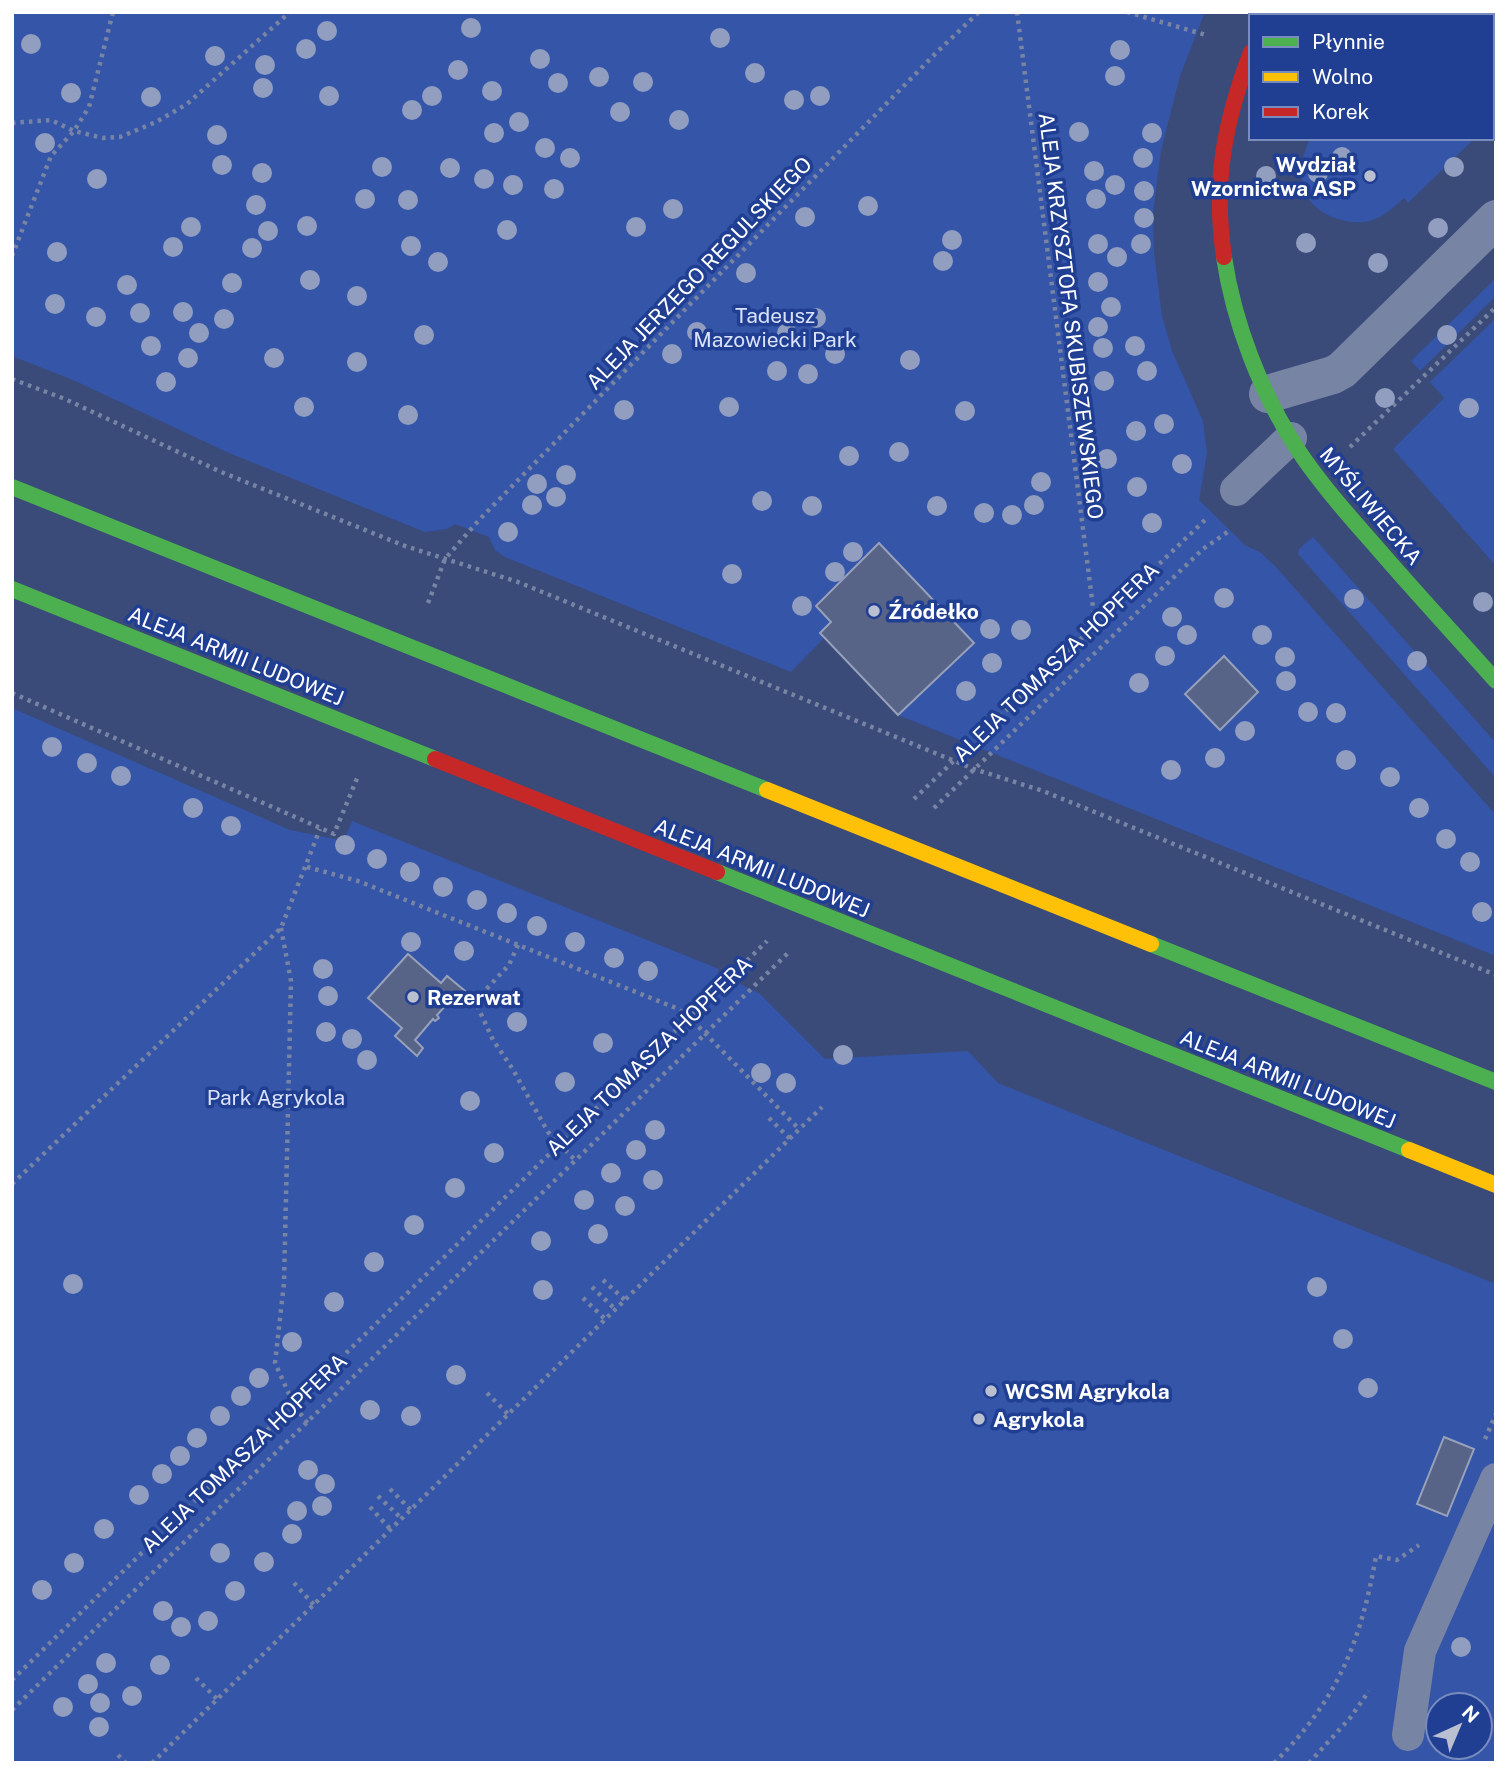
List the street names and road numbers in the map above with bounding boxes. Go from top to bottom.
street label: ALEJA KRZYSZTOFA SKUBISZEWSKIEGO [1034,111,1108,521]
street label: ALEJA JERZEGO REGULSKIEGO [581,152,817,394]
street label: MYŚLIWIECKA [1315,442,1427,570]
street label: ALEJA TOMASZA HOPFERA [948,557,1164,767]
street label: ALEJA ARMII LUDOWEJ [125,601,347,711]
street label: ALEJA ARMII LUDOWEJ [651,813,873,923]
street label: ALEJA TOMASZA HOPFERA [541,951,757,1161]
street label: ALEJA ARMII LUDOWEJ [1177,1024,1399,1134]
street label: ALEJA TOMASZA HOPFERA [136,1348,352,1558]

